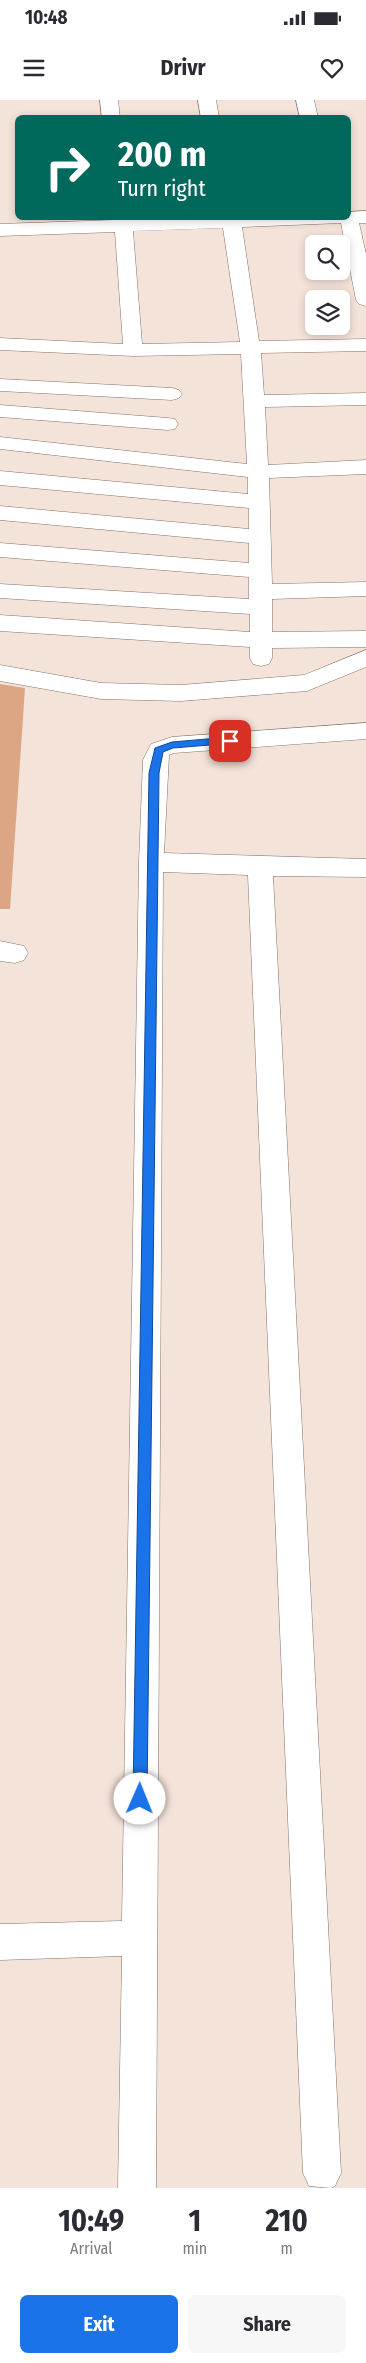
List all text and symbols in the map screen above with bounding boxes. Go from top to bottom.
text: 10:48 [25,6,67,29]
icon: menu [20,54,48,82]
text: Drivr [160,54,206,81]
icon: heart [318,54,346,82]
text: 200 m [118,133,206,175]
icon: right [35,135,100,200]
text: Turn right [118,175,206,202]
map controls [305,235,350,335]
button: search [305,235,350,280]
button: layers [305,290,350,335]
pin [209,720,251,762]
icon: arrive [216,727,244,755]
position arrow [113,1772,165,1824]
text: 10:49 [58,2203,124,2239]
text: 1 [189,2203,201,2239]
text: 210 [265,2203,308,2239]
text: Arrival [70,2239,112,2258]
text: min [182,2239,207,2258]
text: m [280,2239,293,2258]
button: Exit [20,2295,178,2353]
button: Share [188,2295,346,2353]

